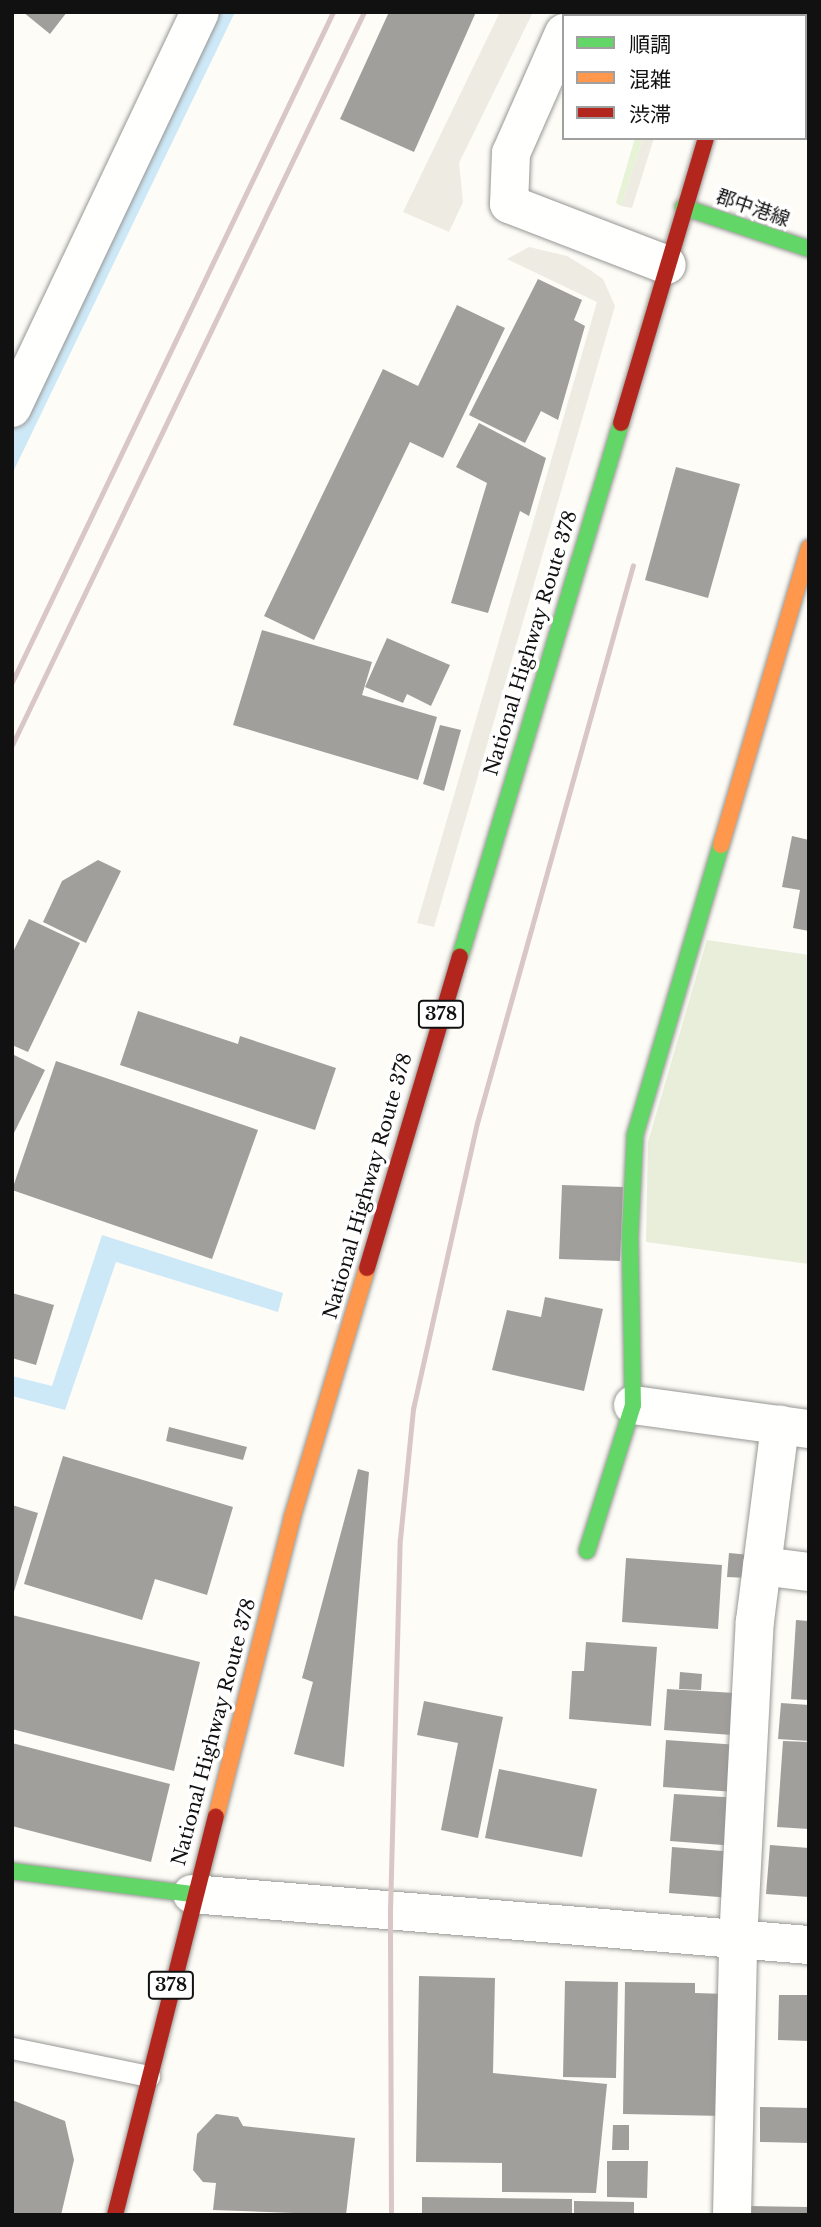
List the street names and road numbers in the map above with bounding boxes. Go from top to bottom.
street label: 郡中港線 [713,185,793,231]
street label: National Highway Route 378 [480,508,582,778]
road number: 378 [416,1000,466,1028]
street label: National Highway Route 378 [319,1050,417,1322]
street label: National Highway Route 378 [167,1596,261,1868]
road number: 378 [146,1970,196,1999]

